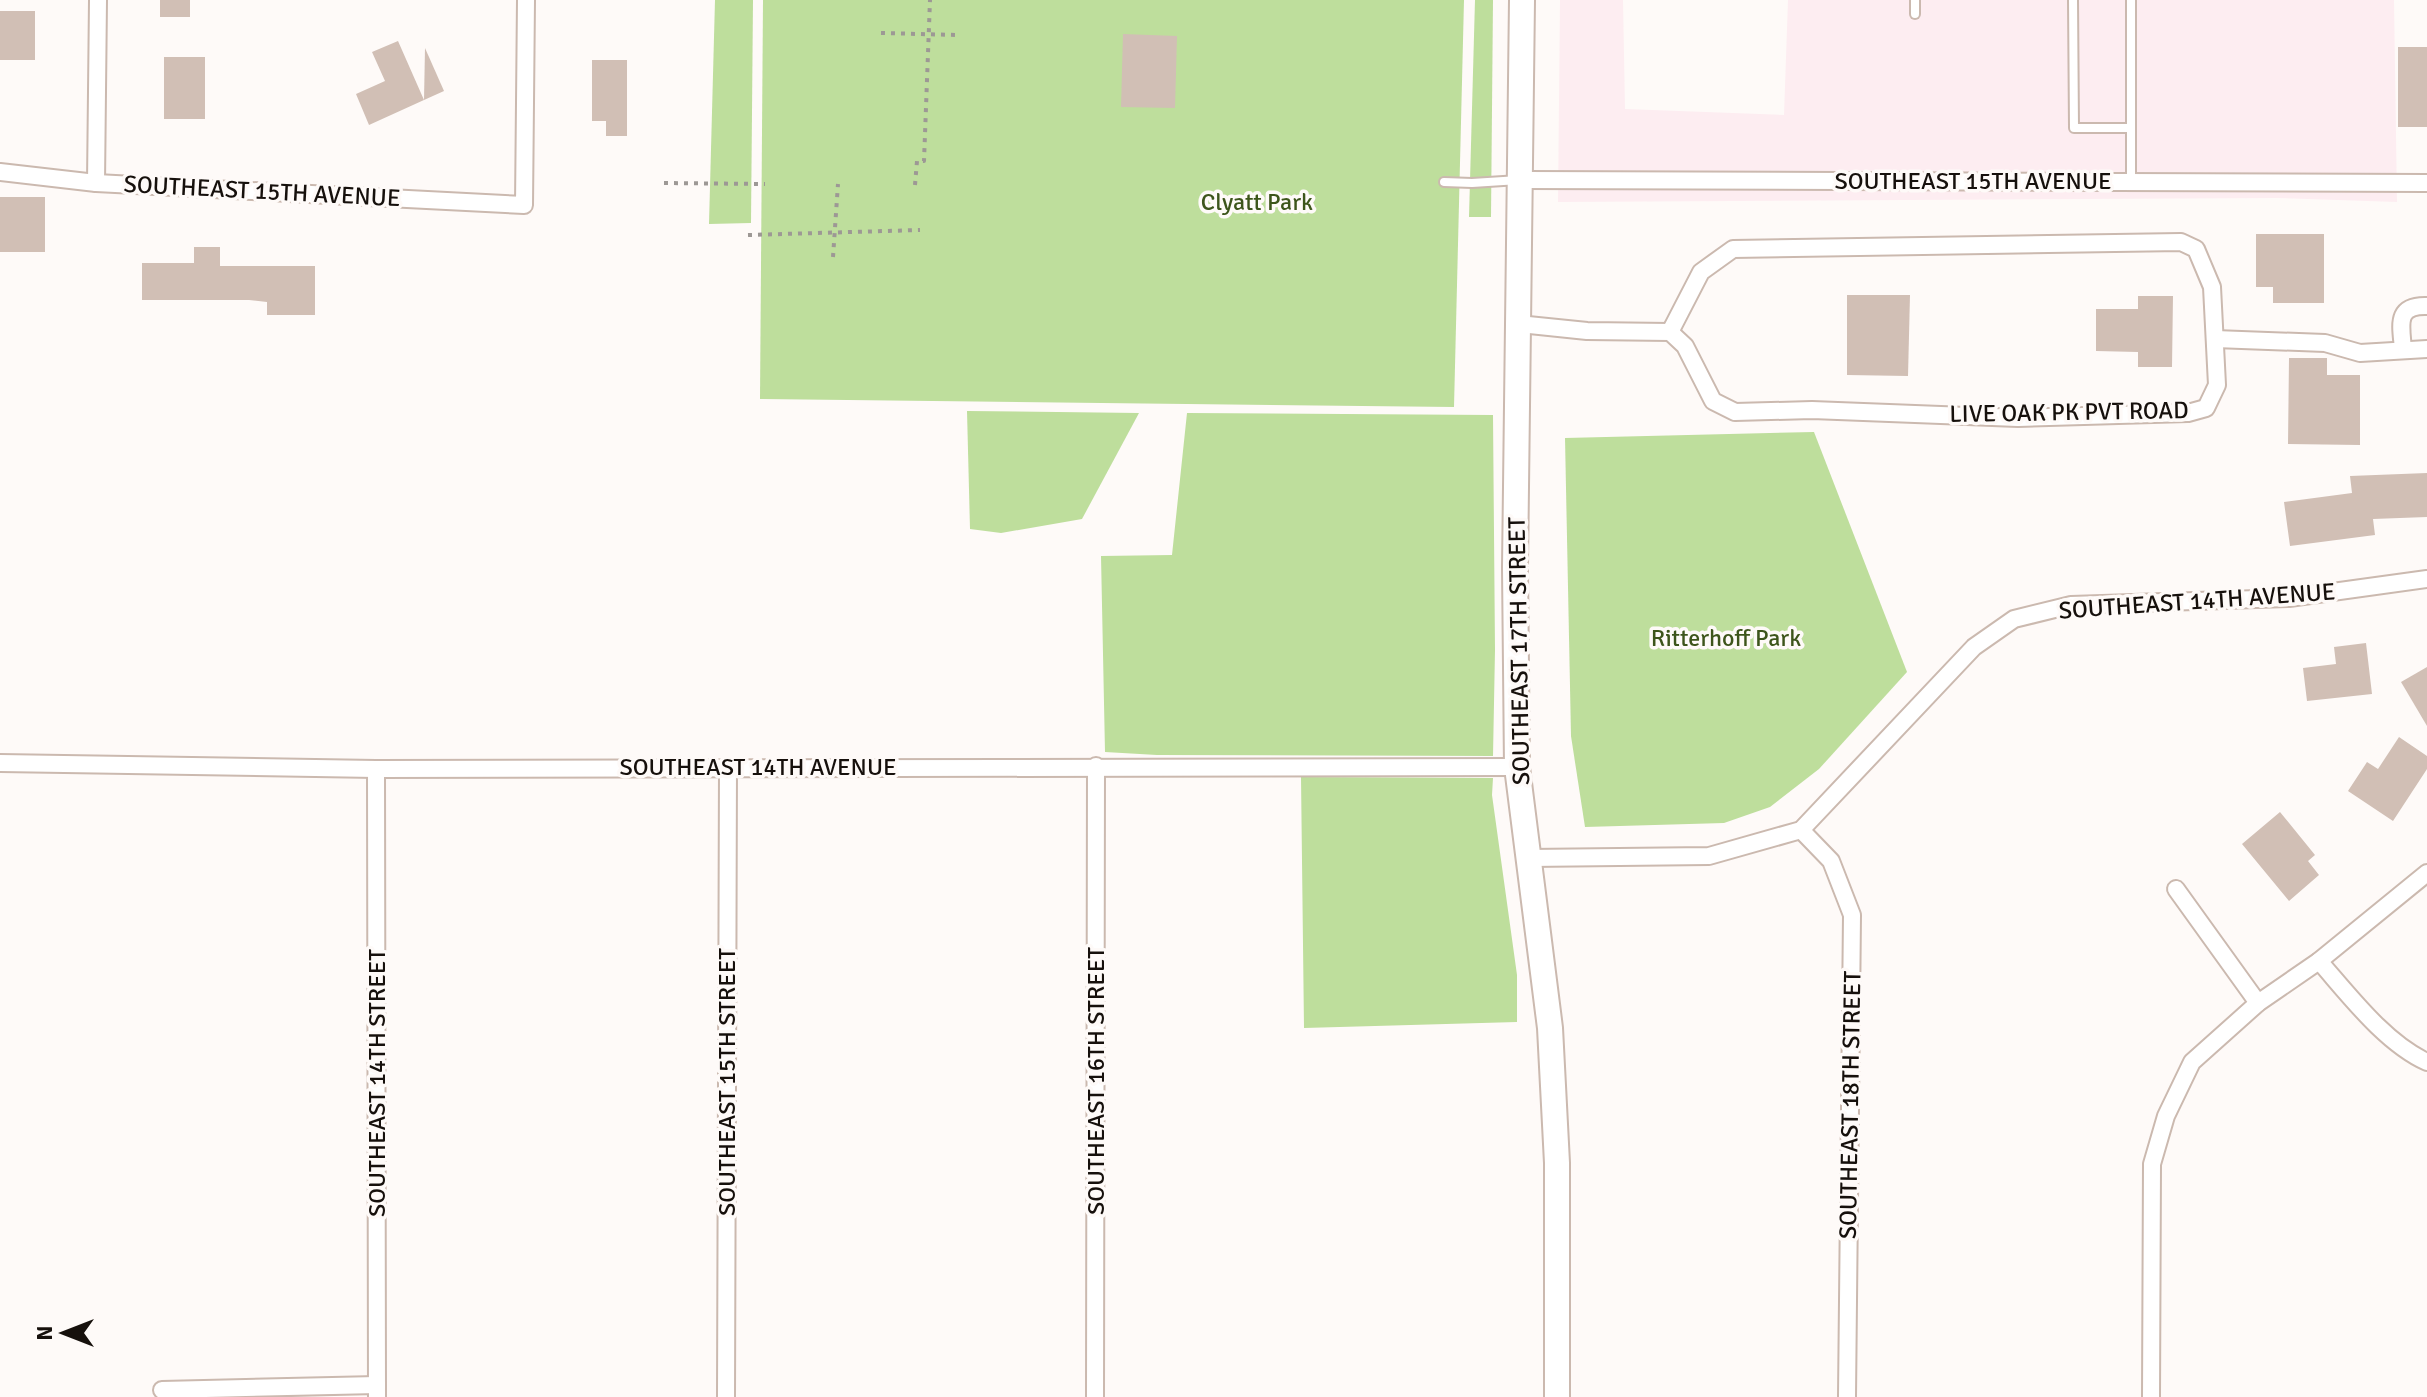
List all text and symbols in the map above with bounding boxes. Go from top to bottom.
street label: SOUTHEAST 15TH AVENUE [1834,166,2112,196]
street label: SOUTHEAST 15TH AVENUE [123,169,401,213]
park label: Clyatt Park [1201,187,1313,217]
street label: LIVE OAK PK PVT ROAD [1949,395,2189,429]
street label: SOUTHEAST 17TH STREET [1502,516,1536,785]
street label: SOUTHEAST 14TH AVENUE [2058,576,2336,626]
park label: Ritterhoff Park [1651,623,1801,653]
street label: SOUTHEAST 14TH AVENUE [619,752,897,782]
street label: SOUTHEAST 16TH STREET [1081,947,1111,1215]
street label: SOUTHEAST 15TH STREET [712,948,742,1216]
street label: SOUTHEAST 14TH STREET [362,949,392,1217]
street label: SOUTHEAST 18TH STREET [1833,970,1867,1239]
north arrow [24,1293,104,1373]
text: N [31,1325,58,1341]

